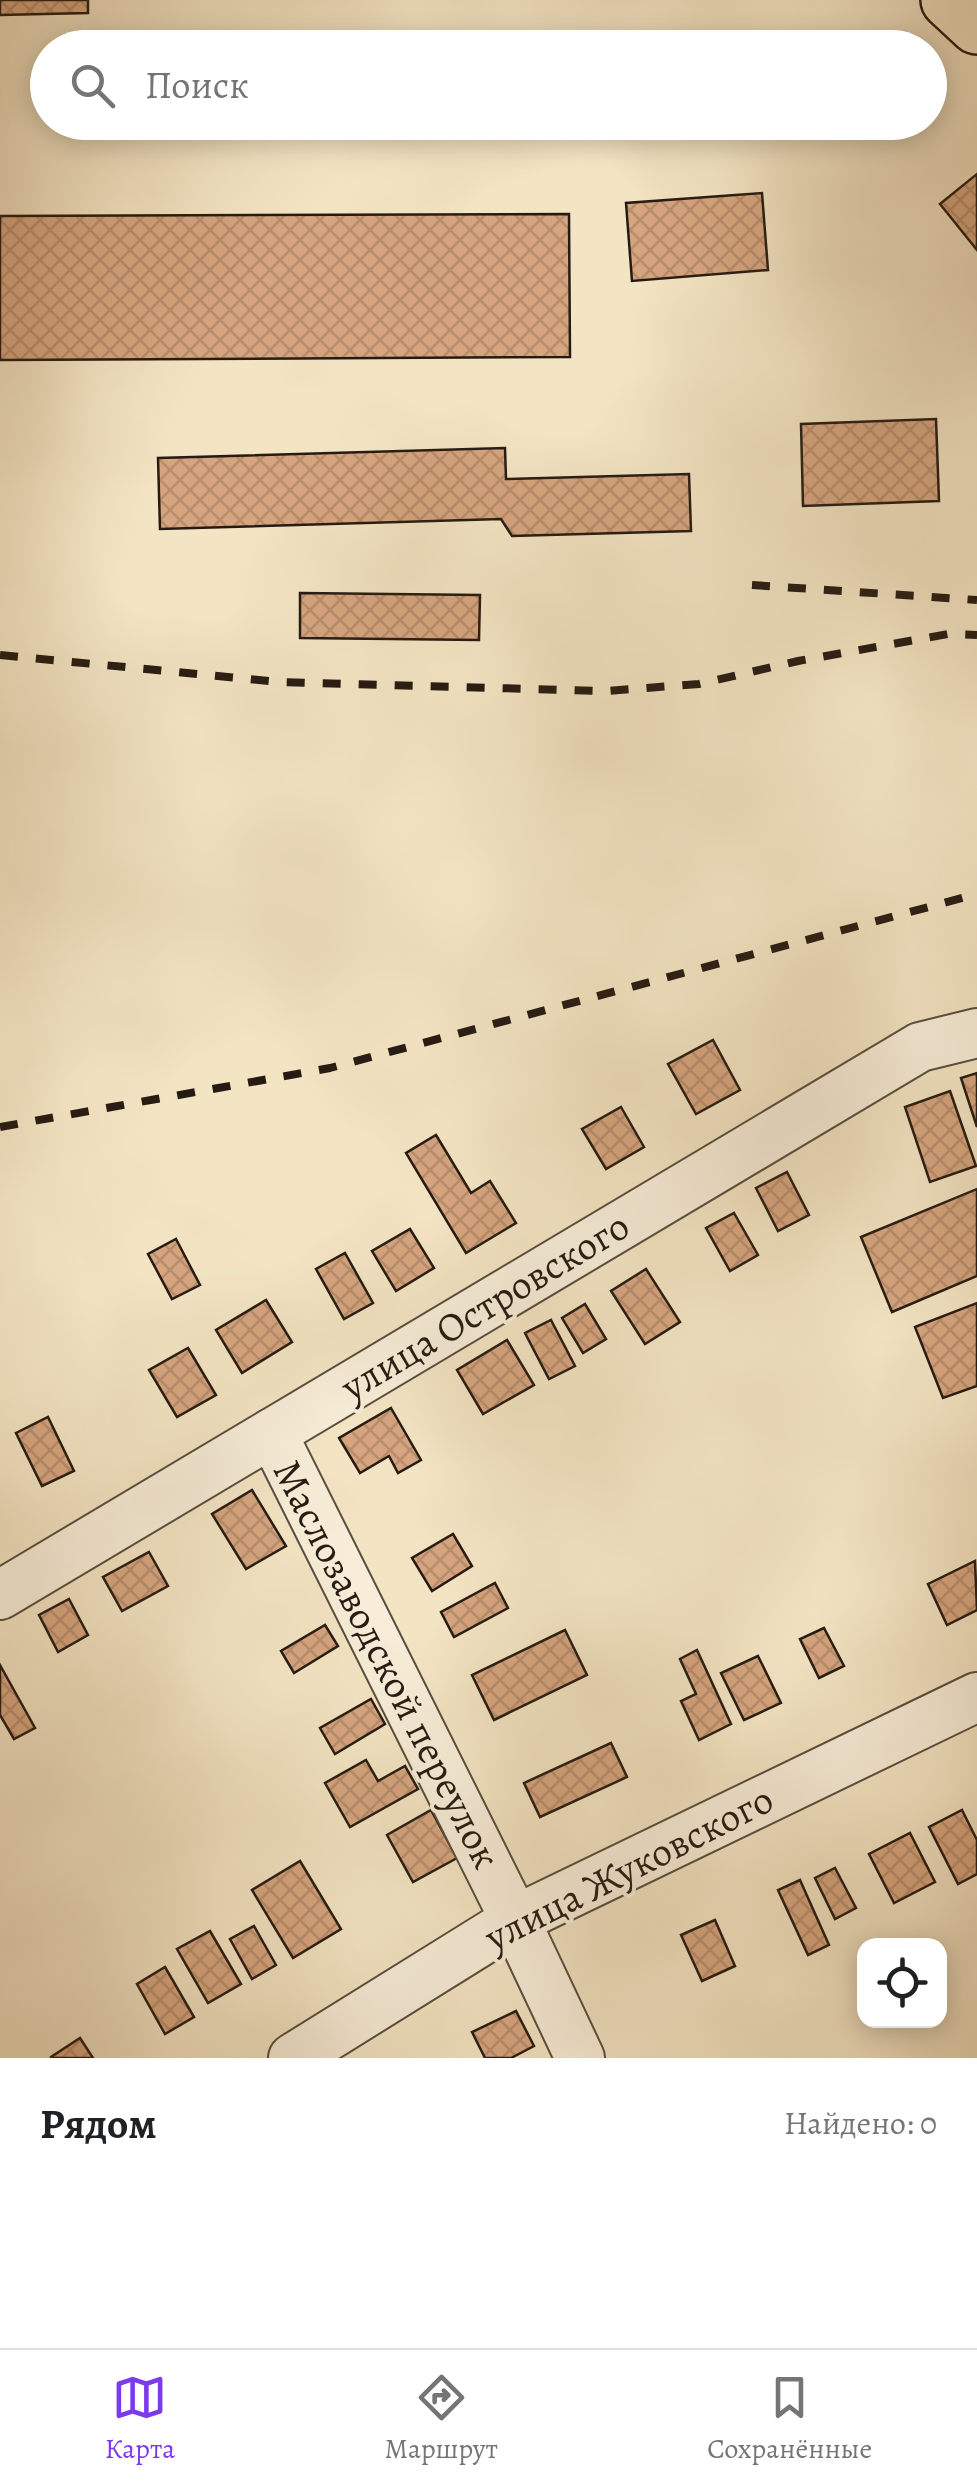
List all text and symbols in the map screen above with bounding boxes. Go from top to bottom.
search box [30,30,947,140]
icon: search [65,58,120,113]
text: Поиск [145,59,249,111]
street label: улица Островского [330,1198,640,1414]
street label: Маслозаводской переулок [260,1450,514,1878]
street label: улица Жуковского [474,1772,783,1965]
map controls [857,1938,947,2028]
button: locate [857,1938,947,2028]
text: Рядом [40,2095,157,2152]
text: Найдено: 0 [784,2101,937,2145]
tab: Карта [105,2370,175,2468]
tab: Маршрут [385,2370,498,2468]
tab: Сохранённые [707,2370,872,2468]

